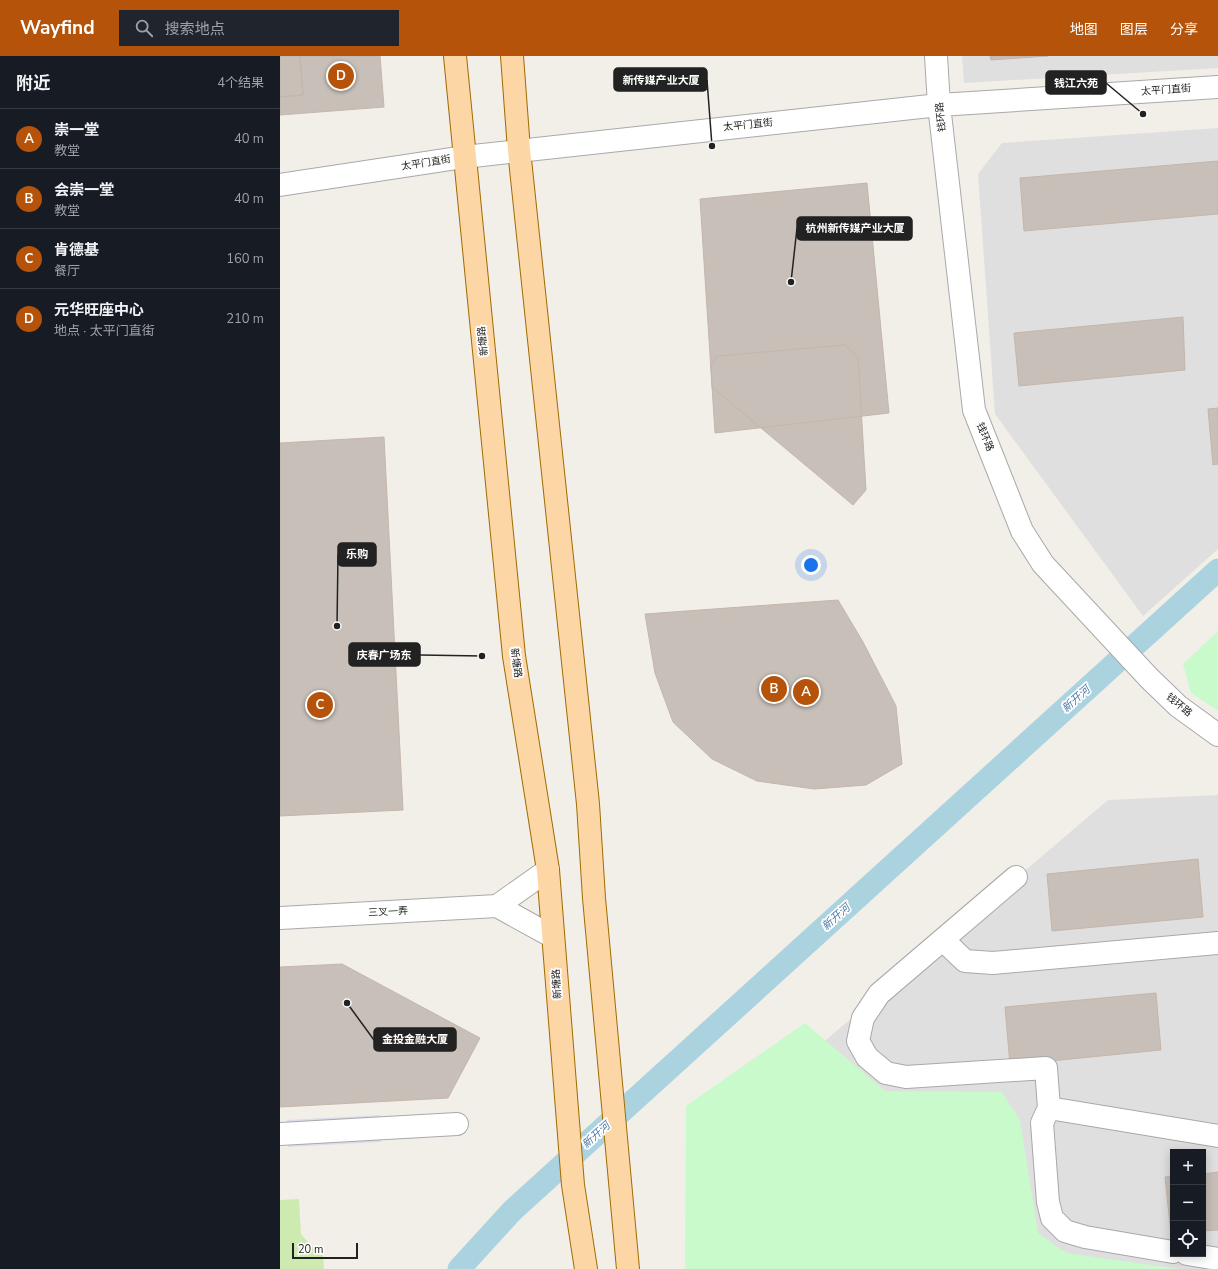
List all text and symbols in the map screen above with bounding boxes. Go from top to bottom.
search box [119,10,399,46]
text: Wayfind [20,15,95,41]
icon: search [133,17,155,39]
text: 搜索地点 [165,19,225,39]
text: 地图 [1070,20,1098,39]
text: 图层 [1120,20,1148,39]
text: 分享 [1170,20,1198,39]
pin: D [328,61,354,91]
callout: 新传媒产业大厦 [614,68,707,91]
callout: 钱江六苑 [1046,71,1106,94]
text: 附近 [16,72,50,95]
text: 新传媒产业大厦 [623,73,700,88]
text: 4个结果 [217,74,264,92]
text: 钱江六苑 [1054,76,1098,91]
street label: 太平门直街 [1141,81,1191,99]
street label: 钱环路 [932,101,950,133]
street label: 太平门直街 [722,115,774,135]
text: 崇一堂 [54,120,99,140]
text: A [24,130,34,148]
text: 40 m [234,130,264,148]
text: 教堂 [54,142,80,160]
street label: 太平门直街 [400,152,452,174]
text: 会崇一堂 [54,180,114,200]
text: B [25,190,33,208]
text: 40 m [234,190,264,208]
text: 教堂 [54,202,80,220]
callout: 杭州新传媒产业大厦 [797,217,912,240]
text: 杭州新传媒产业大厦 [806,221,905,236]
text: 肯德基 [54,240,99,260]
text: C [25,250,33,268]
text: 160 m [226,250,264,268]
text: 餐厅 [54,262,80,280]
text: 元华旺座中心 [54,300,144,320]
text: D [24,310,34,328]
text: 210 m [226,310,264,328]
text: 地点 · 太平门直街 [54,322,155,340]
street label: 新塘路 [474,325,492,357]
street label: 钱环路 [973,420,997,454]
callout: 乐购 [338,543,376,566]
text: 乐购 [346,547,368,562]
your location [801,555,821,575]
callout: 庆春广场东 [349,643,420,666]
street label: 新塘路 [507,647,525,679]
text: 庆春广场东 [357,648,412,663]
pin: B [761,674,787,704]
pin: A [793,677,819,707]
water label: 新开河 [1059,681,1095,716]
pin: C [307,690,333,720]
street label: 钱环路 [1163,690,1195,720]
water label: 新开河 [819,899,855,934]
street label: 三叉一弄 [368,904,408,920]
street label: 新塘路 [549,969,565,999]
callout: 金投金融大厦 [374,1028,456,1051]
text: 金投金融大厦 [382,1032,448,1047]
water label: 新开河 [579,1117,615,1152]
map controls [1170,1149,1206,1257]
button: + [1170,1149,1206,1185]
button: − [1170,1185,1206,1221]
button: locate [1170,1221,1206,1257]
scale bar [292,1241,358,1260]
text: 20 m [298,1242,323,1257]

